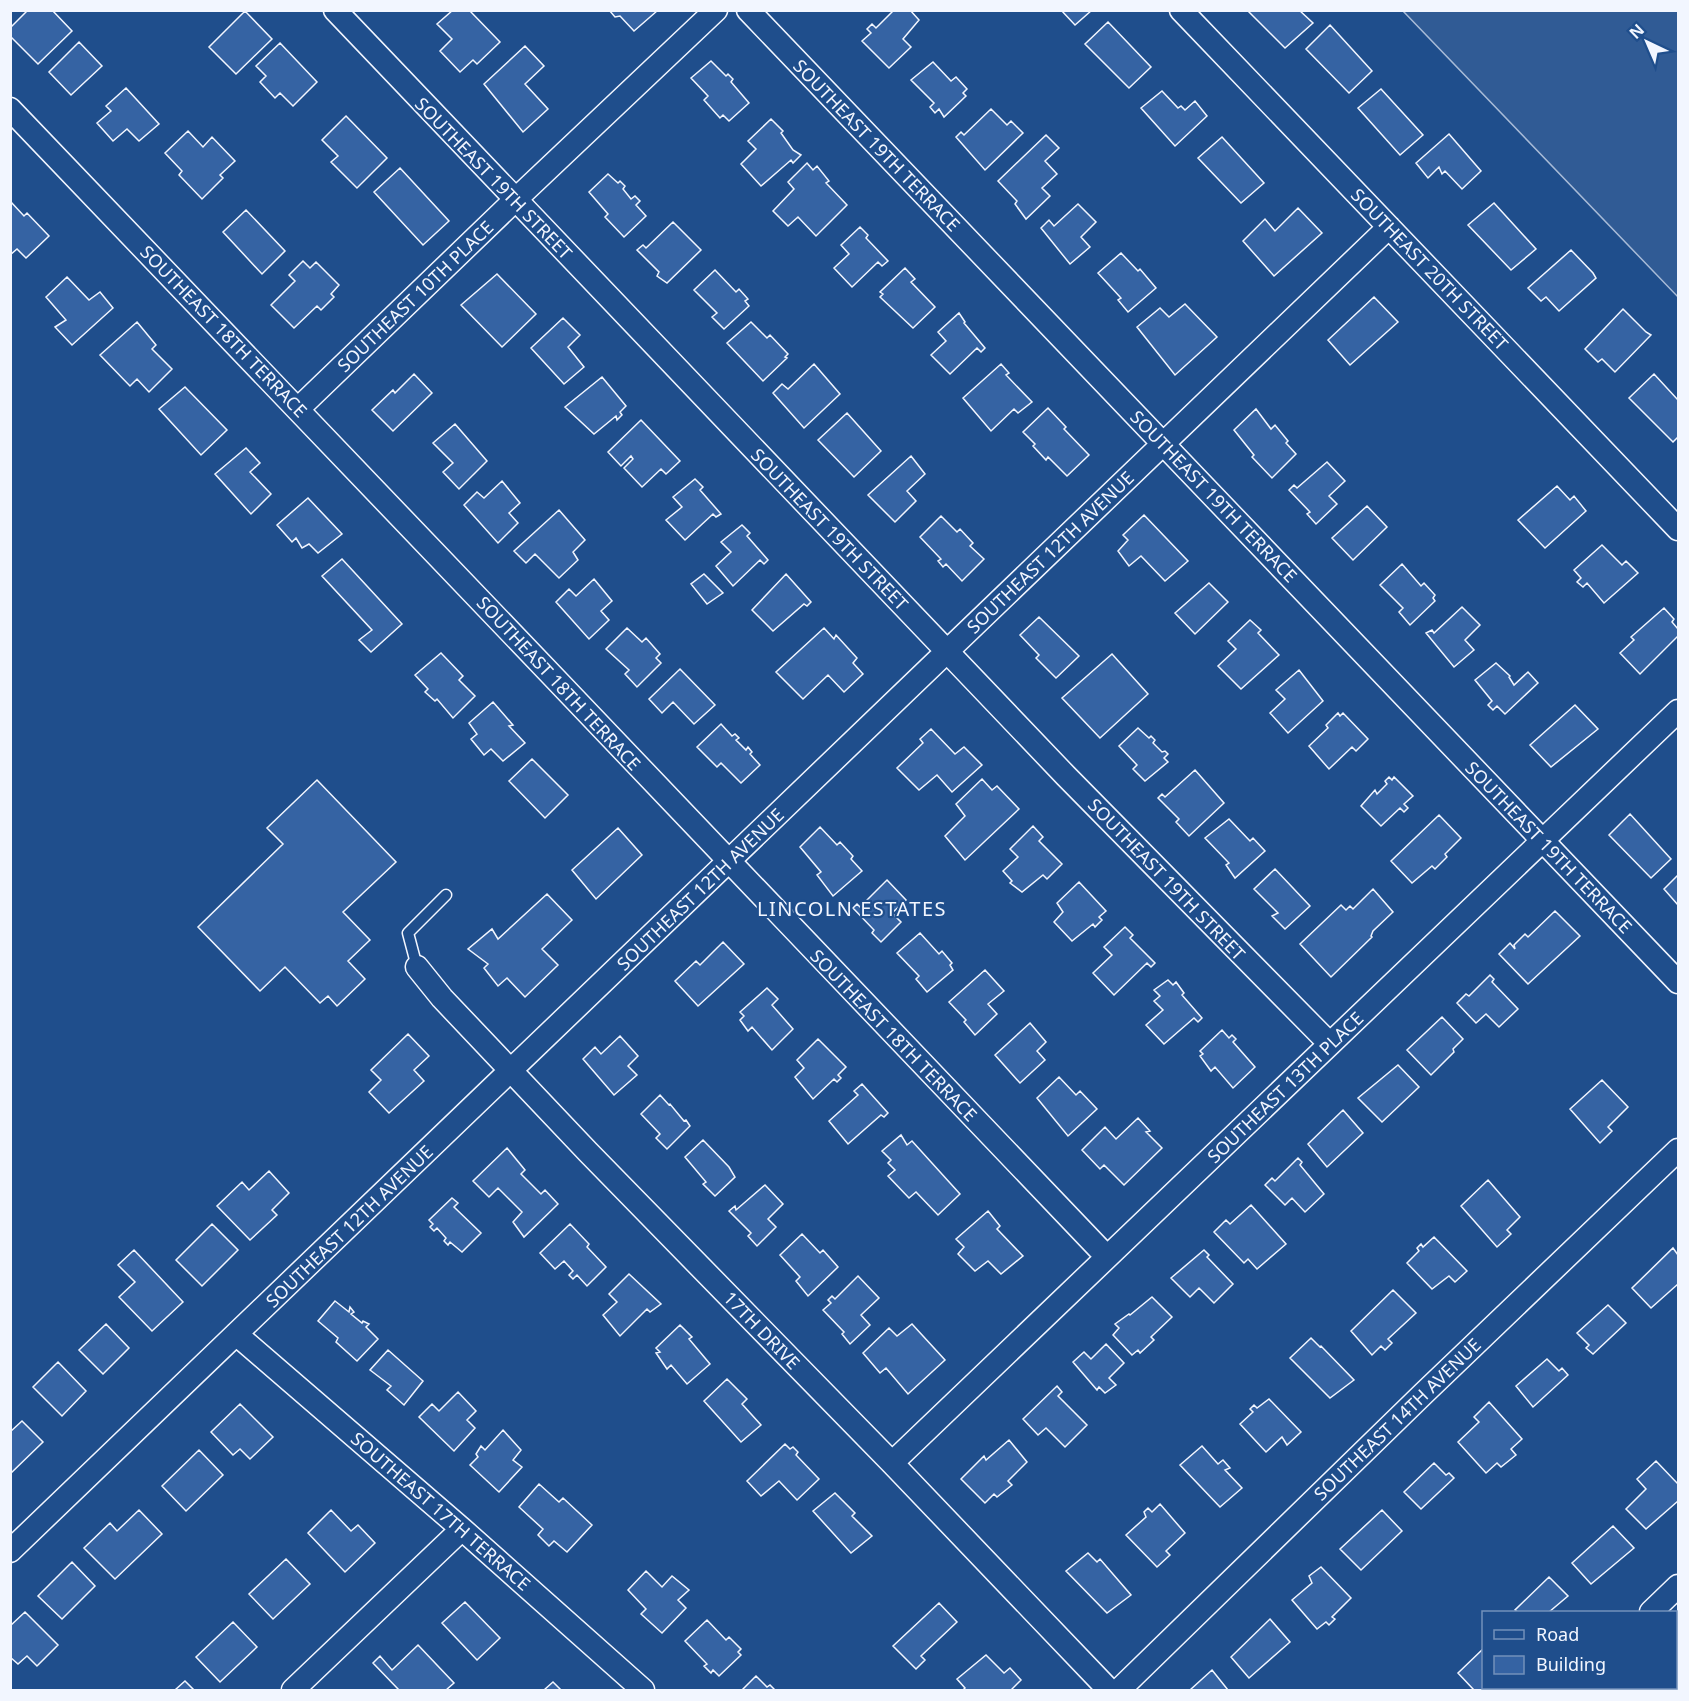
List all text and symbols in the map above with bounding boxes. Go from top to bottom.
north arrow [1617,12,1677,72]
text: N [1624,19,1649,44]
street label: SOUTHEAST 19TH TERRACE [788,54,966,236]
street label: SOUTHEAST 19TH STREET [410,92,578,264]
street label: SOUTHEAST 20TH STREET [1346,183,1514,355]
street label: SOUTHEAST 10TH PLACE [332,215,498,377]
street label: SOUTHEAST 18TH TERRACE [135,240,313,422]
street label: SOUTHEAST 19TH TERRACE [1125,405,1303,587]
street label: SOUTHEAST 19TH STREET [746,443,914,615]
street label: SOUTHEAST 12TH AVENUE [961,466,1139,638]
street label: SOUTHEAST 18TH TERRACE [472,591,646,775]
street label: SOUTHEAST 19TH TERRACE [1460,756,1638,938]
street label: SOUTHEAST 19TH STREET [1083,793,1251,965]
street label: SOUTHEAST 12TH AVENUE [611,803,789,975]
district label: LINCOLN ESTATES [757,895,947,922]
street label: SOUTHEAST 18TH TERRACE [805,944,983,1126]
street label: SOUTHEAST 13TH PLACE [1202,1006,1368,1168]
street label: SOUTHEAST 12TH AVENUE [260,1140,438,1312]
street label: 17TH DRIVE [719,1286,805,1374]
street label: SOUTHEAST 14TH AVENUE [1308,1333,1486,1505]
street label: SOUTHEAST 17TH TERRACE [346,1426,536,1596]
legend [1482,1611,1677,1689]
text: Road [1536,1622,1579,1646]
text: Building [1536,1652,1606,1676]

